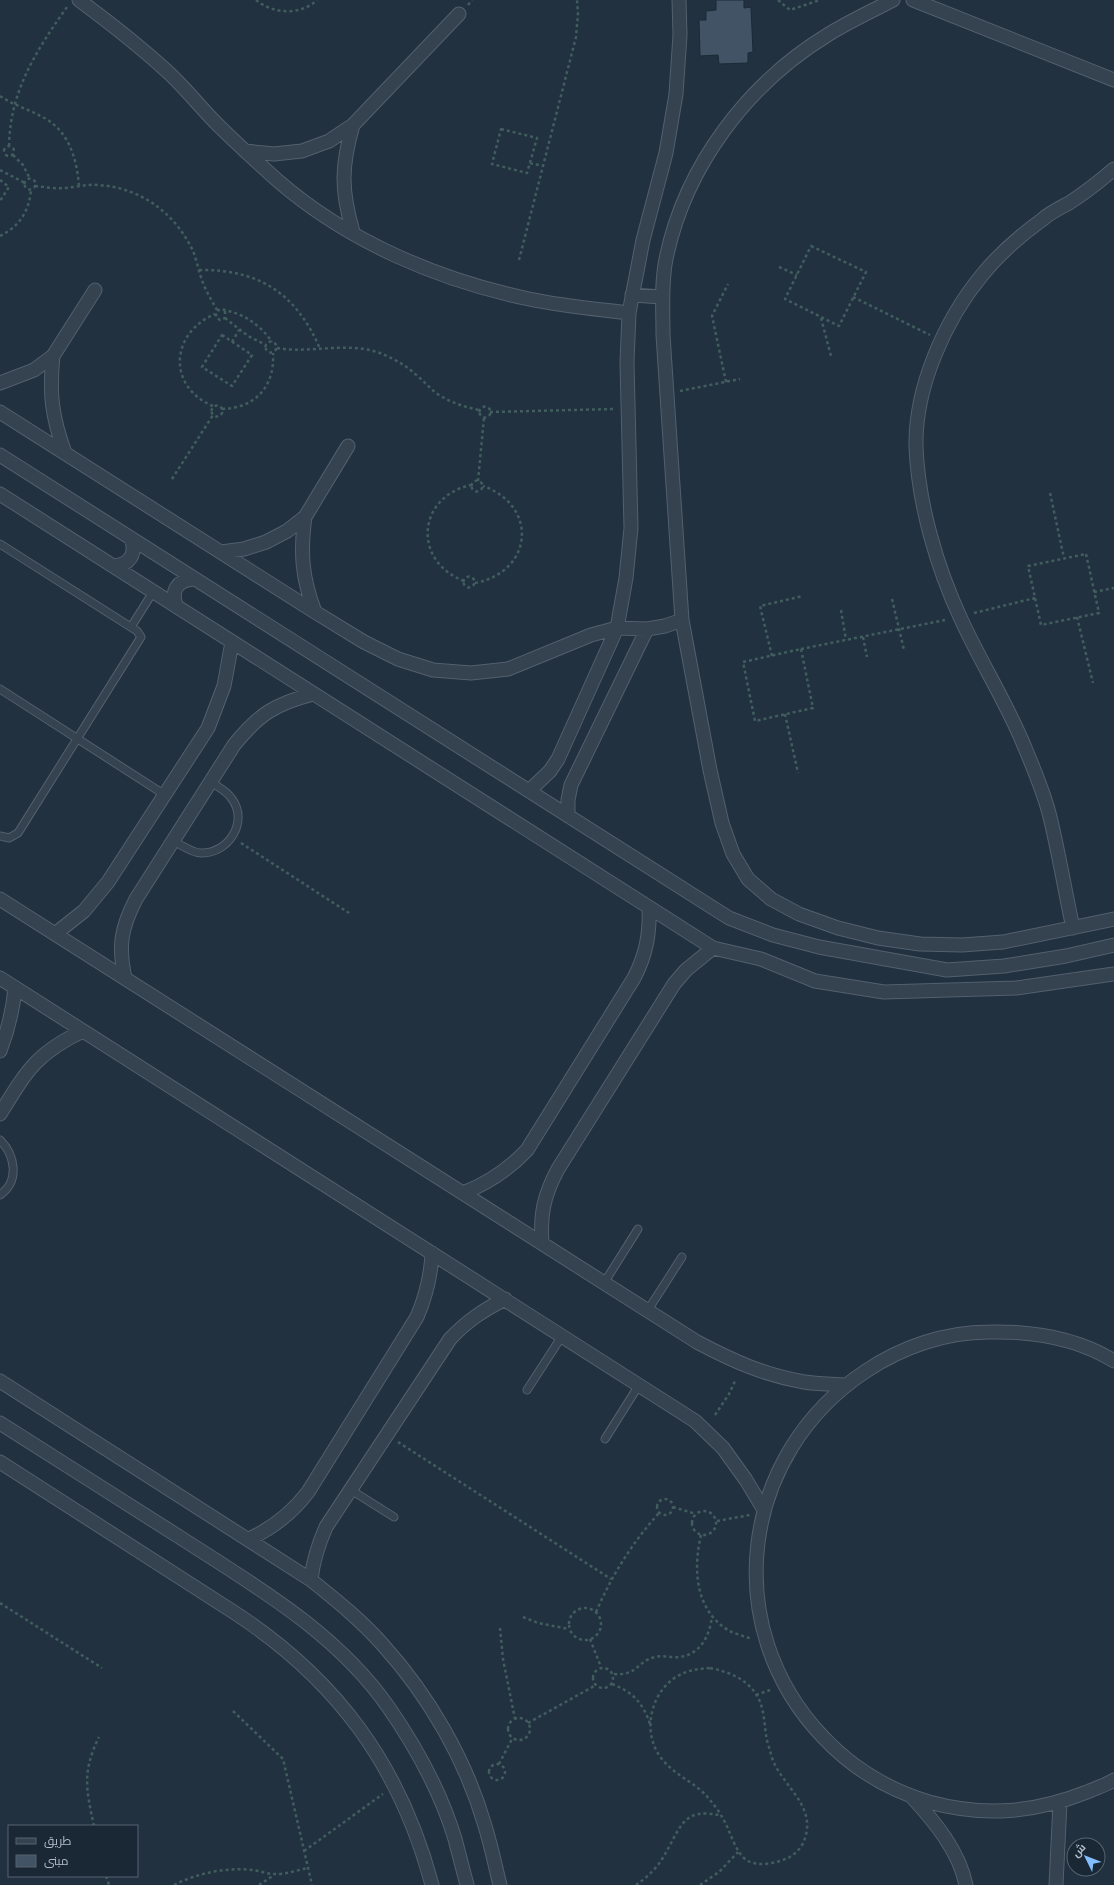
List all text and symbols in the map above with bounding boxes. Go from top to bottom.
legend [8,1825,138,1877]
text: طريق [44,1833,72,1848]
north arrow [1066,1837,1106,1877]
text: ش [1069,1840,1089,1860]
text: مبنى [44,1853,69,1868]

